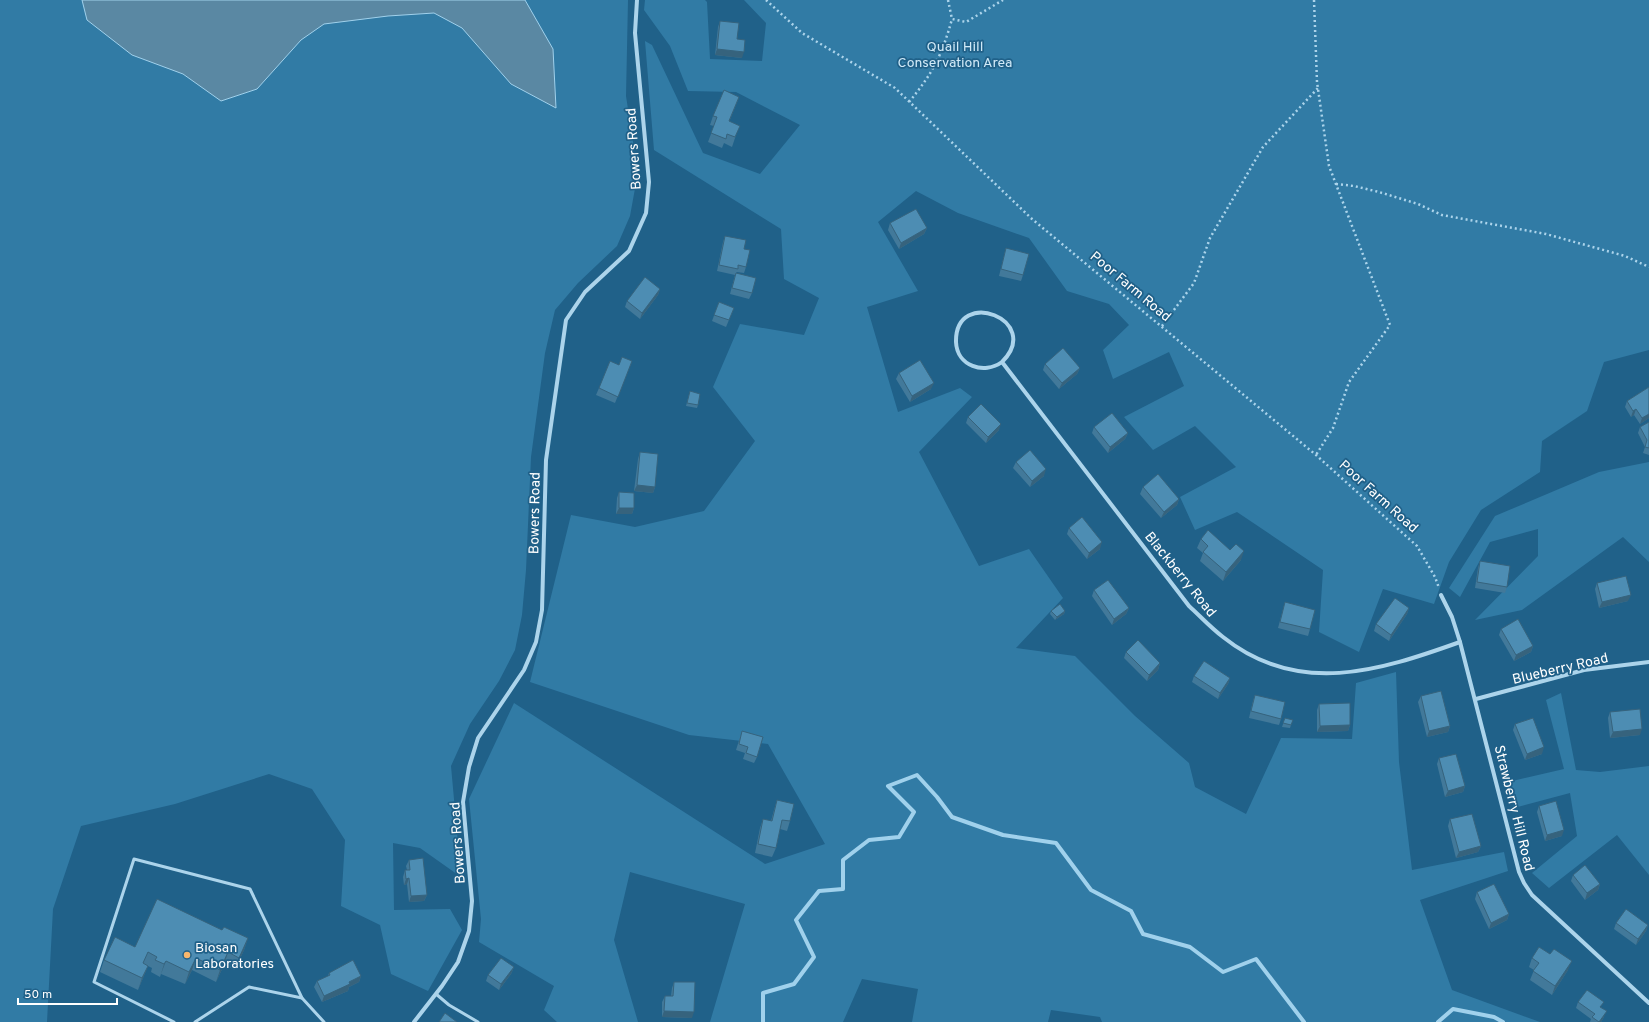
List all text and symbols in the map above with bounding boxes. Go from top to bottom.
park label: Quail Hill Conservation Area [898,39,1012,72]
street label: Bowers Road [623,107,646,190]
street label: Poor Farm Road [1086,248,1174,326]
street label: Poor Farm Road [1335,457,1421,537]
street label: Bowers Road [526,472,545,554]
street label: Blackberry Road [1140,529,1219,621]
street label: Blueberry Road [1511,650,1610,689]
street label: Strawberry Hill Road [1490,744,1537,873]
street label: Bowers Road [447,801,470,884]
place label: Biosan Laboratories [195,940,274,973]
marker: Biosan Laboratories [182,950,192,960]
scale bar [18,980,117,1006]
text: 50 m [24,987,52,1003]

